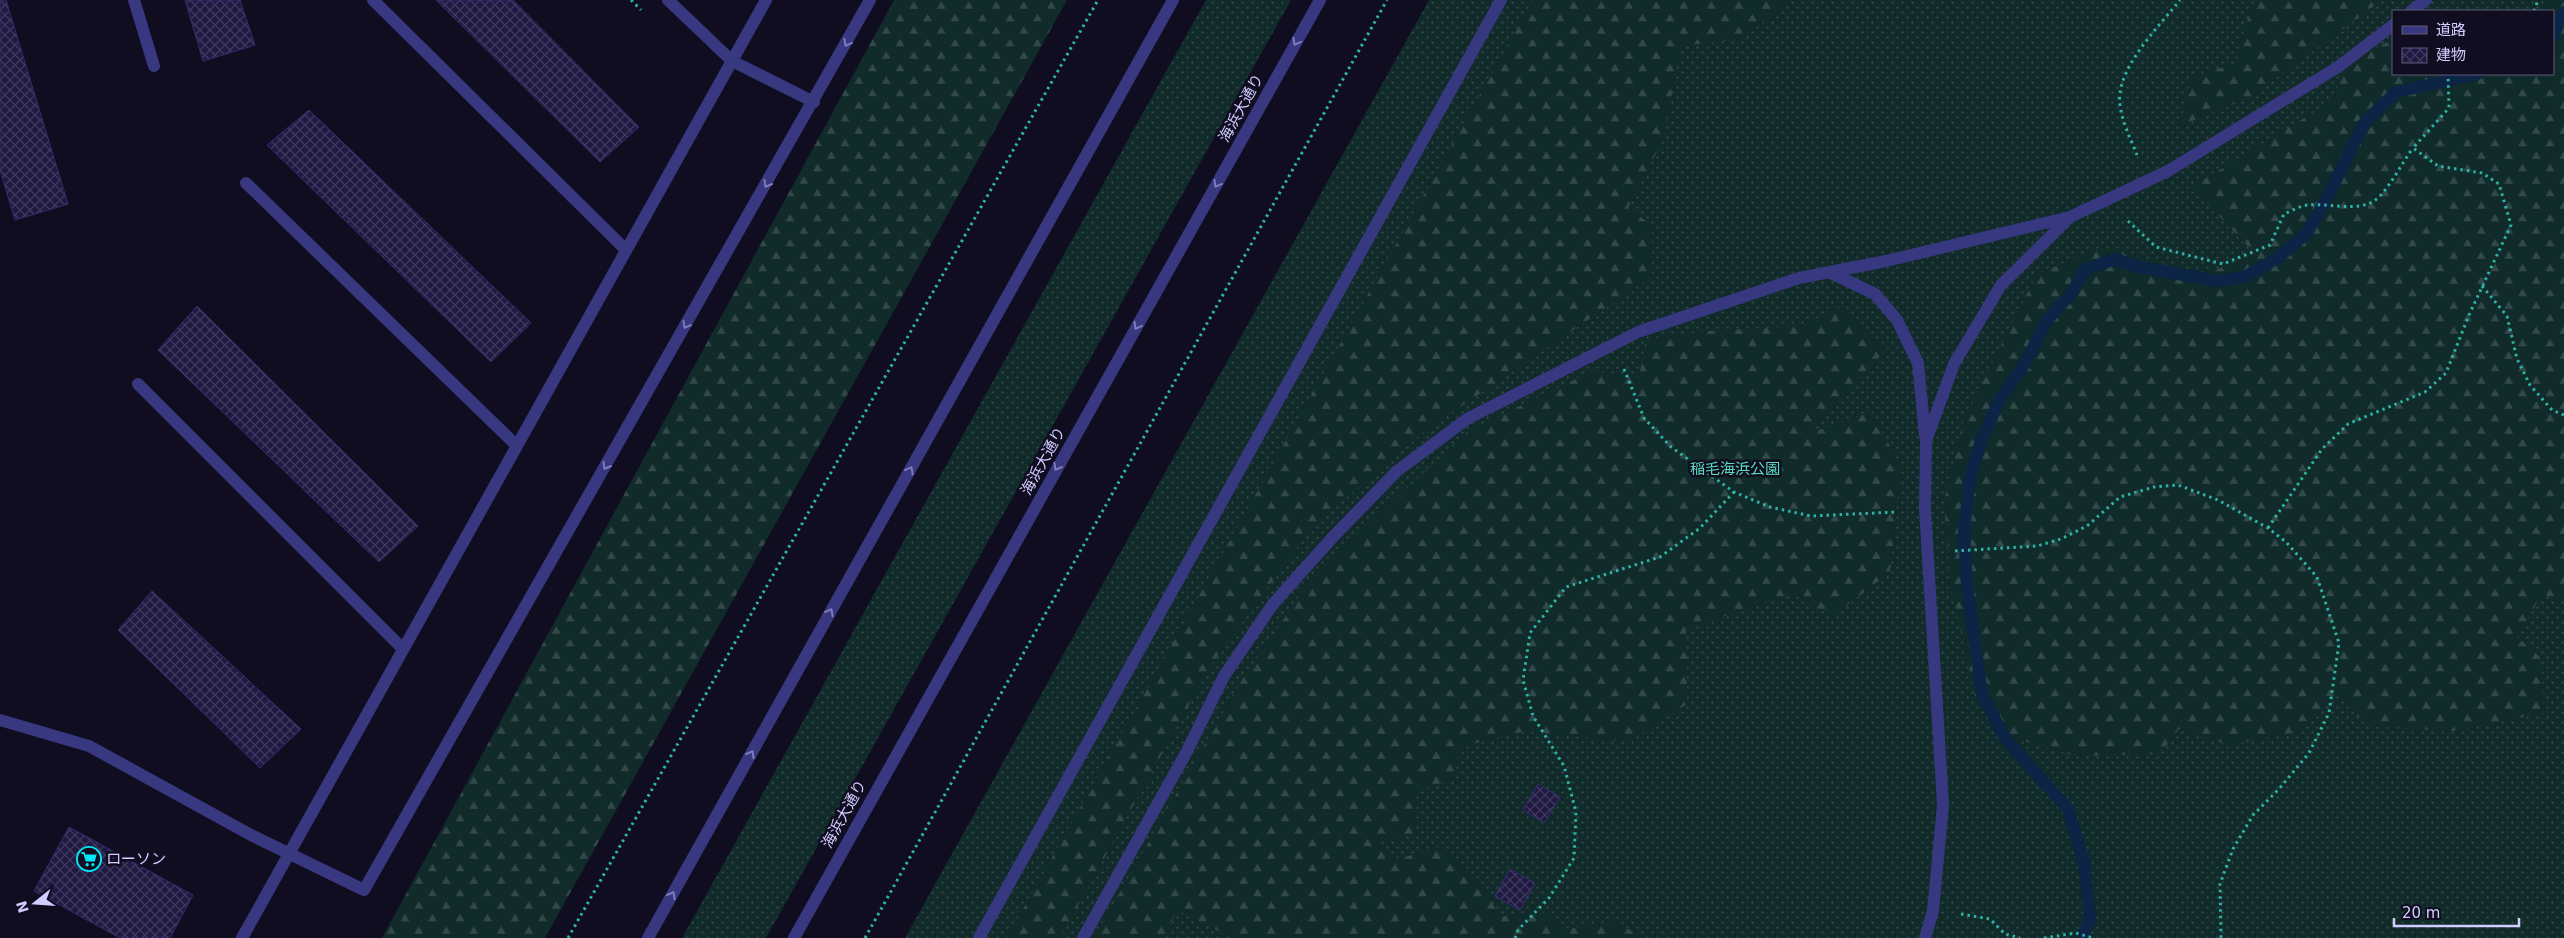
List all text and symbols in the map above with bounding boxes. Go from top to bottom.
legend [2392,10,2554,75]
text: 道路 [2436,21,2466,39]
one-way arrow [843,37,853,46]
one-way arrow [1292,37,1302,46]
text: 建物 [2436,46,2466,64]
street label: 海浜大通り [1215,71,1267,145]
one-way arrow [763,179,773,188]
one-way arrow [1213,179,1223,188]
one-way arrow [683,320,693,329]
one-way arrow [1133,320,1143,329]
street label: 海浜大通り [1017,424,1069,498]
park label: 稲毛海浜公園 [1690,460,1780,478]
one-way arrow [602,461,612,470]
one-way arrow [1054,462,1064,471]
one-way arrow [903,466,913,475]
one-way arrow [824,608,834,617]
one-way arrow [745,750,755,759]
street label: 海浜大通り [818,777,870,851]
supermarket icon: ローソン [76,846,102,872]
place label: ローソン [106,850,166,868]
north arrow [10,878,60,928]
one-way arrow [665,892,675,901]
scale bar [2394,896,2519,928]
text: N [13,899,32,915]
text: 20 m [2402,904,2440,922]

